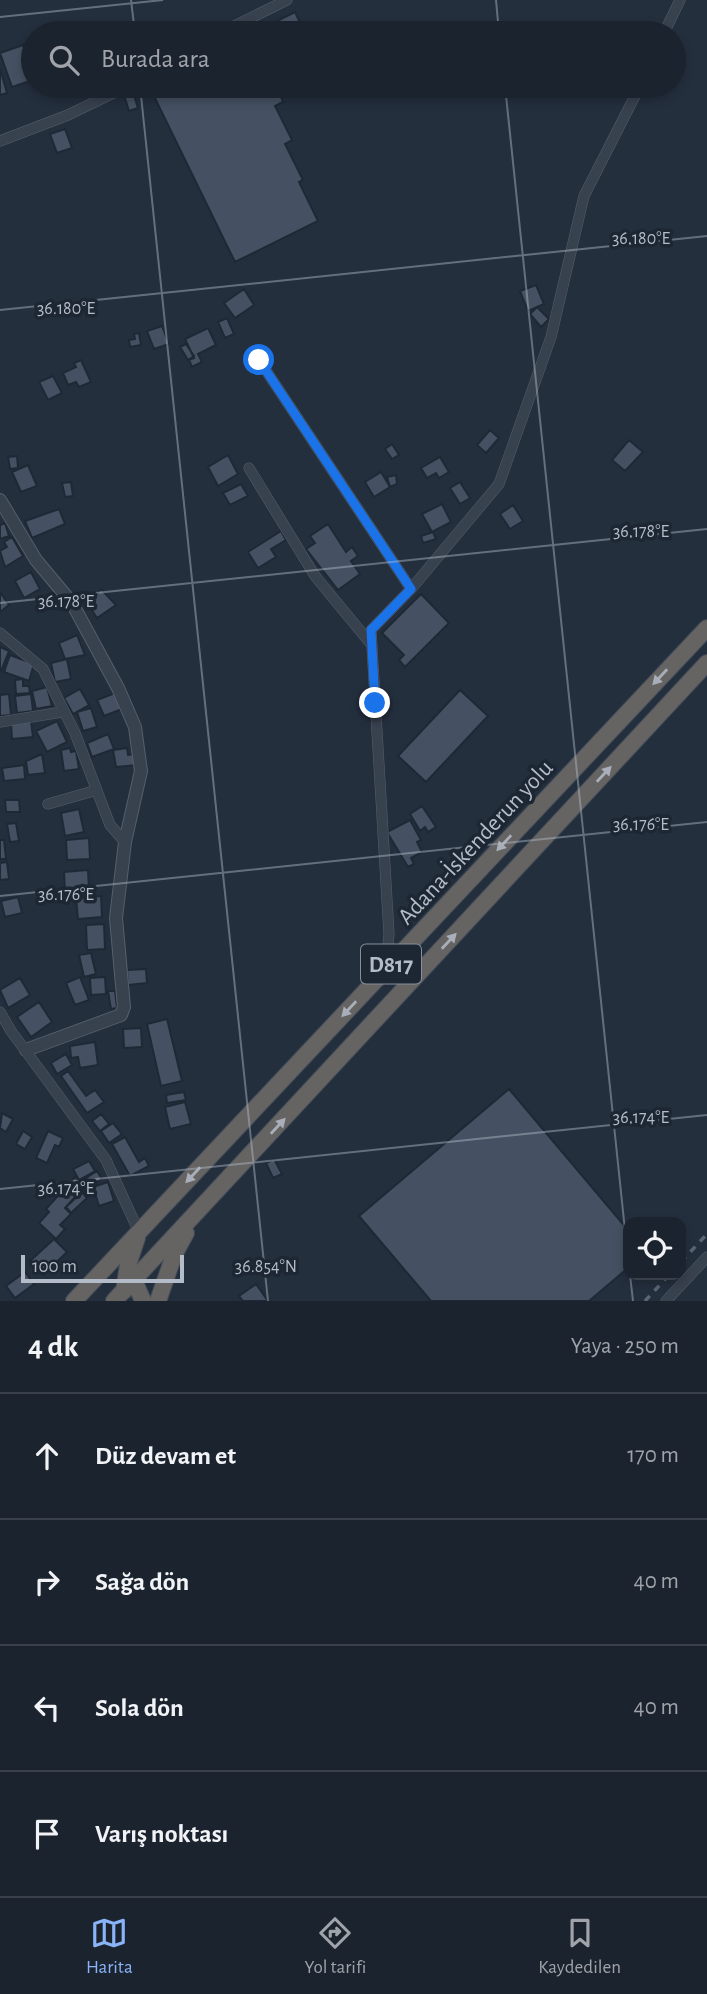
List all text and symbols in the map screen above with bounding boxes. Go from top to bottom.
search box [21,21,686,98]
icon: search [45,41,83,79]
text: Burada ara [101,46,210,72]
text: 36.180°E [612,230,670,248]
text: 36.180°E [37,300,95,318]
route start [243,344,274,375]
text: 36.178°E [613,523,669,541]
text: 36.178°E [38,593,94,611]
one-way arrow [653,668,669,685]
route end [359,687,390,718]
street label: Adana-İskenderun yolu [393,755,558,930]
one-way arrow [596,765,612,783]
text: 36.176°E [613,816,669,834]
one-way arrow [497,834,513,851]
text: 36.176°E [38,886,94,904]
one-way arrow [441,933,457,950]
road number: D817 [361,945,421,984]
one-way arrow [341,1000,357,1017]
text: 36.174°E [613,1109,669,1127]
one-way arrow [270,1117,286,1135]
one-way arrow [185,1166,201,1184]
text: 36.174°E [38,1180,94,1198]
map controls [623,1217,686,1280]
button: locate [623,1217,686,1280]
scale bar [21,1252,184,1284]
text: 100 m [32,1257,77,1276]
text: 36.854°N [235,1258,297,1276]
text: 4 dk [28,1332,78,1362]
text: Yaya · 250 m [571,1335,679,1358]
icon: ahead [28,1437,66,1475]
text: Düz devam et [95,1443,236,1469]
text: 170 m [627,1444,679,1467]
icon: right [28,1563,66,1601]
text: Sağa dön [95,1569,189,1595]
text: 40 m [634,1570,679,1593]
icon: left [28,1689,66,1727]
text: Sola dön [95,1695,184,1721]
text: 40 m [634,1696,679,1719]
icon: arrive [28,1815,66,1853]
text: Varış noktası [95,1821,228,1847]
tab: Harita [86,1914,133,1979]
tab: Yol tarifi [305,1914,366,1979]
tab: Kaydedilen [538,1914,621,1979]

